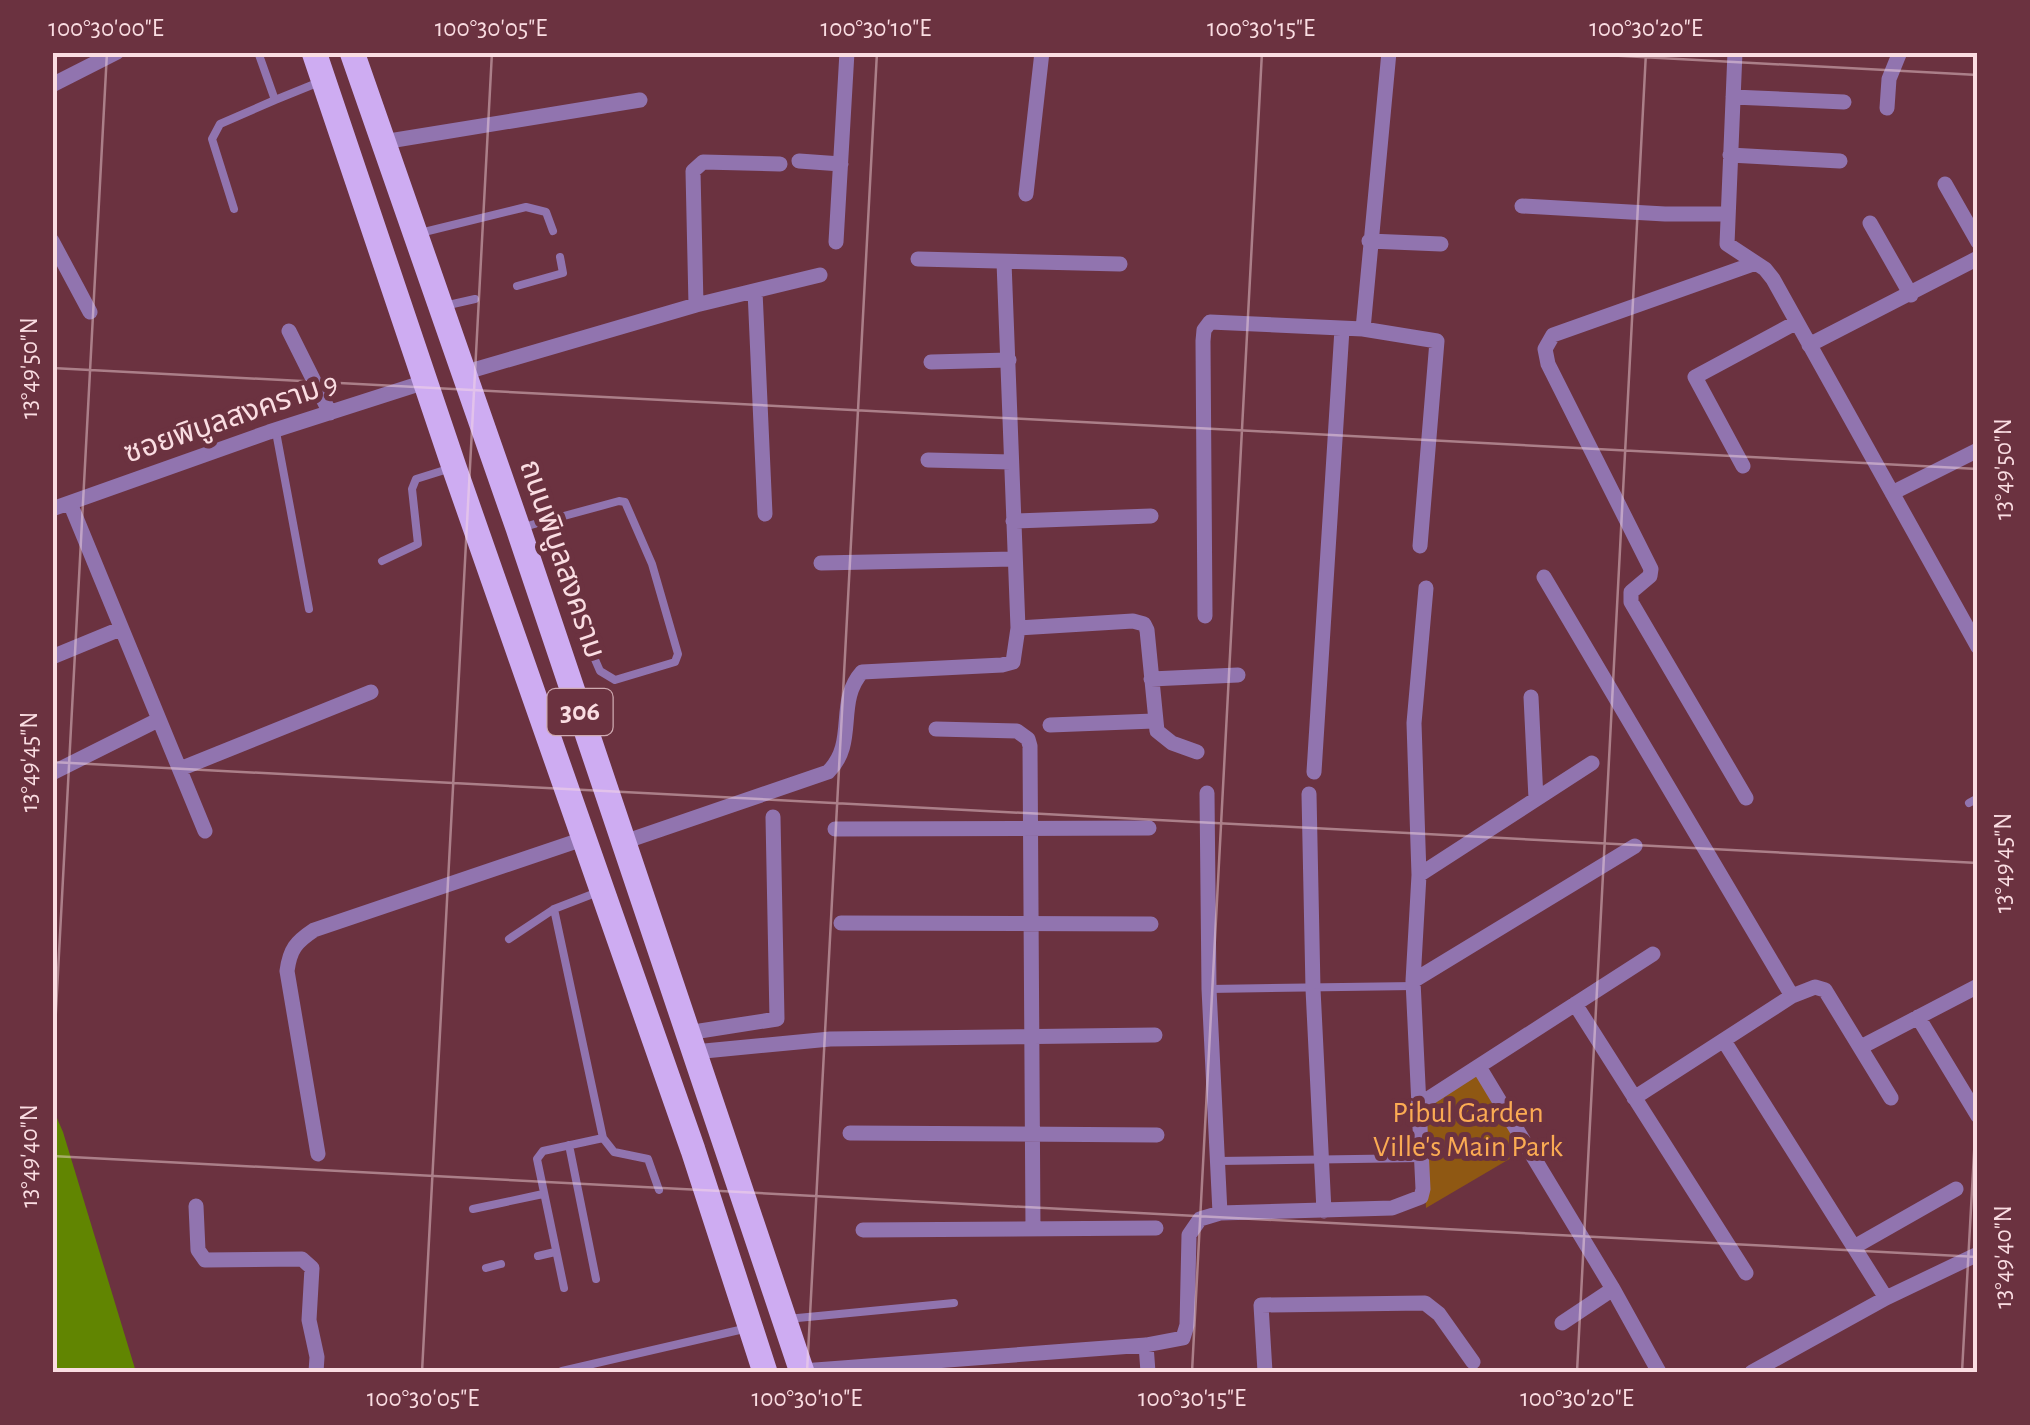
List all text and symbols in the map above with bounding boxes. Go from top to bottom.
text: 100°30'00"E [48,16,164,41]
text: 100°30'05"E [435,16,547,41]
text: 100°30'10"E [821,16,931,41]
text: 100°30'15"E [1207,16,1315,41]
text: 100°30'20"E [1589,16,1703,41]
text: 13°49'50"N [17,317,42,419]
street label: ซอยพิบูลสงคราม 9 [120,367,342,471]
text: 13°49'50"N [1991,418,2016,520]
street label: ถนนพิบูลสงคราม [512,456,610,663]
road number: 306 [548,689,612,735]
text: 13°49'45"N [17,712,42,812]
text: 13°49'45"N [1991,813,2016,913]
park label: Pibul Garden Ville's Main Park [1373,1098,1563,1162]
text: 13°49'40"N [17,1104,42,1208]
text: 13°49'40"N [1991,1205,2016,1309]
text: 100°30'05"E [367,1386,479,1411]
text: 100°30'10"E [752,1386,862,1411]
text: 100°30'15"E [1138,1386,1246,1411]
text: 100°30'20"E [1520,1386,1634,1411]

